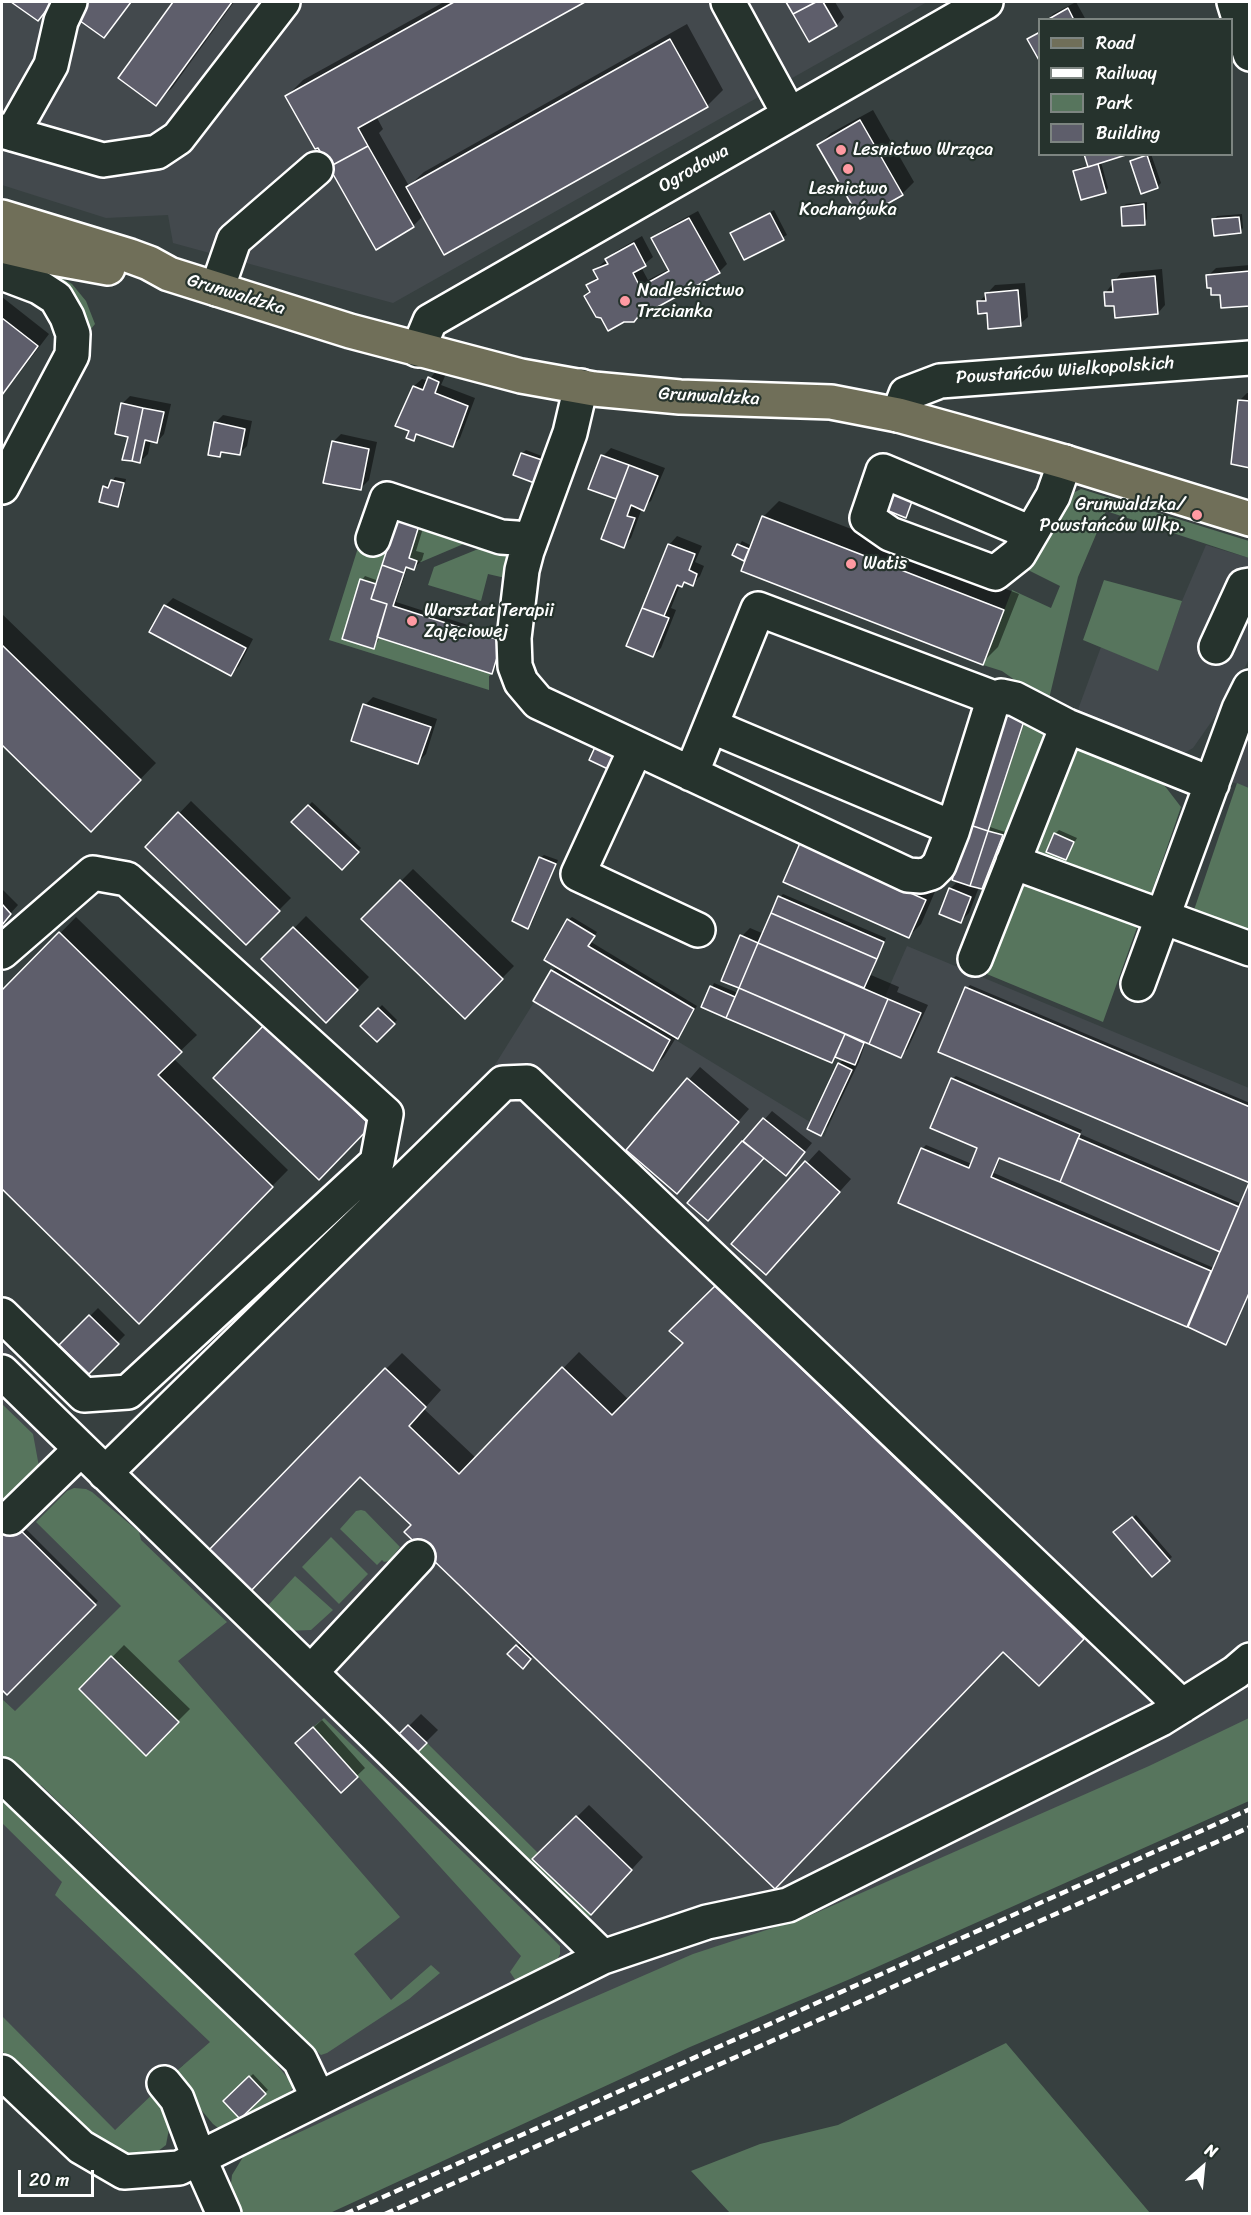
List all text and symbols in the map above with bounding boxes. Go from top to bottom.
legend [1038,18,1233,156]
text: Road [1096,27,1135,59]
text: Railway [1096,57,1157,89]
text: Park [1096,87,1133,119]
text: Building [1096,117,1160,149]
place label: Lesnictwo Wrząca [853,139,993,161]
street label: Ogrodowa [655,140,733,198]
marker: Lesnictwo Wrząca [834,143,848,157]
marker: Lesnictwo Kochanówka [841,162,855,176]
place label: Lesnictwo Kochanówka [799,178,897,220]
street label: Grunwaldzka [184,270,288,320]
place label: Nadleśnictwo Trzcianka [637,280,744,322]
marker: Nadleśnictwo Trzcianka [618,294,632,308]
street label: Powstańców Wielkopolskich [955,353,1175,389]
street label: Grunwaldzka [658,384,760,410]
place label: Grunwaldzka/ Powstańców Wlkp. [1039,494,1185,536]
marker: Grunwaldzka/ Powstańców Wlkp. [1190,508,1204,522]
place label: Watis [863,553,907,575]
marker: Watis [844,557,858,571]
place label: Warsztat Terapii Zajęciowej [424,600,554,642]
marker: Warsztat Terapii Zajęciowej [405,614,419,628]
text: N [1200,2135,1223,2166]
north arrow [1173,2137,1233,2197]
scale bar [21,2158,98,2196]
text: 20 m [29,2164,69,2196]

